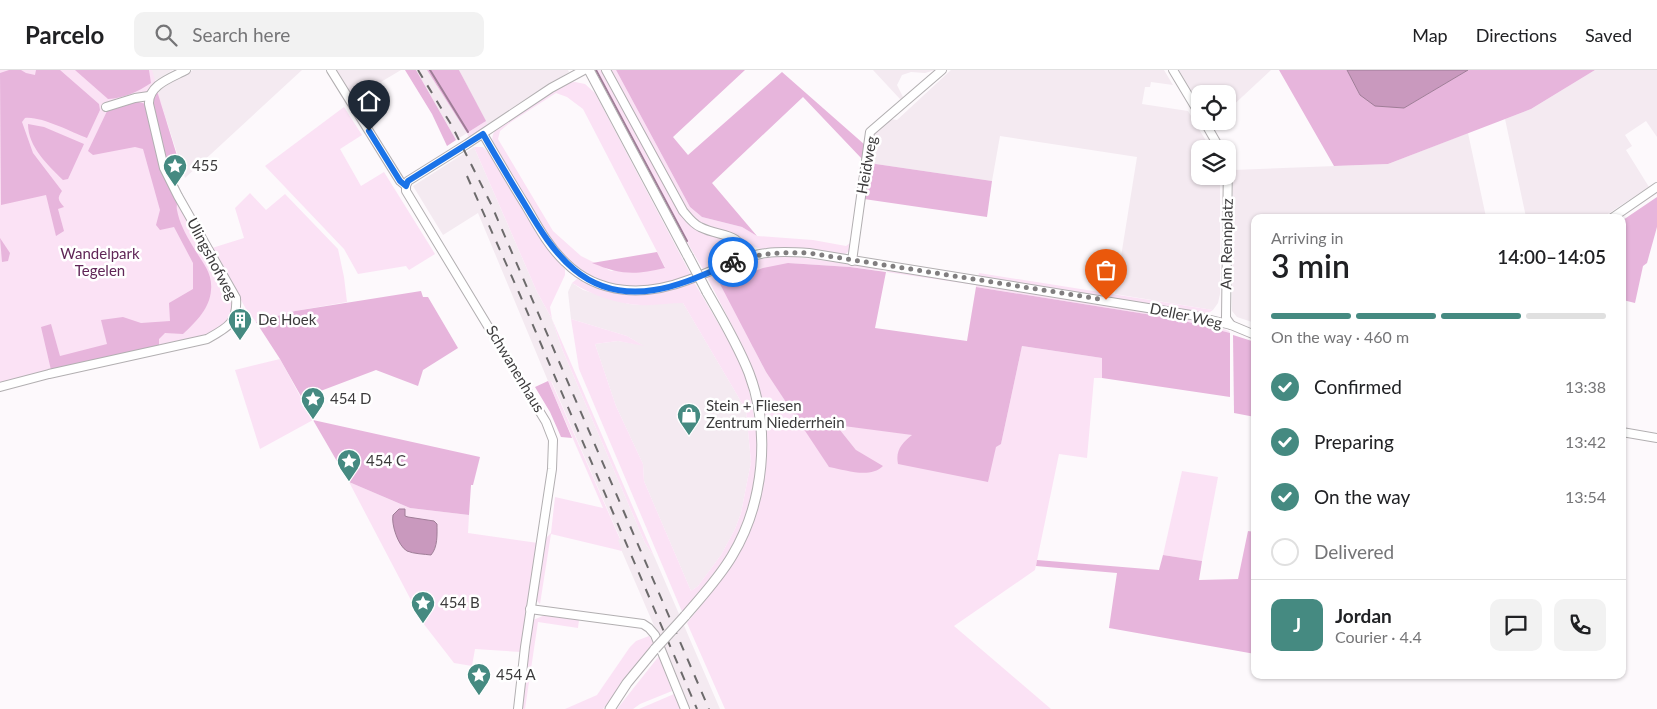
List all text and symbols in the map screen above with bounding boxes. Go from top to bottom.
search box [134,12,484,57]
text: Parcelo [25,20,104,49]
icon: search [152,21,180,49]
text: Search here [192,23,290,46]
text: Map [1412,24,1448,46]
text: Directions [1476,24,1557,46]
text: Saved [1585,24,1632,46]
pin [348,80,390,131]
map controls [1191,85,1236,185]
button: locate [1191,85,1236,130]
icon: home [355,87,383,115]
street label: Heidweg [852,134,880,195]
button: layers [1191,140,1236,185]
place icon: 455 [162,153,188,187]
place label: 455 [192,156,218,174]
street label: Am Rennplatz [1216,198,1236,290]
street label: Ulingshofweg [184,215,242,303]
text: Arriving in [1271,228,1344,247]
courier [708,237,758,287]
park label: Wandelpark Tegelen [60,244,140,279]
text: 14:00–14:05 [1497,245,1606,268]
text: 3 min [1271,246,1350,285]
icon: bike [719,248,747,276]
pin [1085,249,1127,300]
icon: bag [1092,256,1120,284]
street label: Deller Weg [1148,299,1224,331]
building icon: De Hoek [227,307,253,341]
place label: De Hoek [258,310,317,328]
street label: Schwanenhaus [483,322,549,415]
text: On the way · 460 m [1271,327,1409,346]
icon: check [1271,373,1299,401]
text: Confirmed [1314,375,1402,398]
text: 13:38 [1565,377,1606,396]
place icon: 454 D [300,386,326,420]
place label: 454 D [330,389,371,407]
place label: Stein + Fliesen Zentrum Niederrhein [706,396,845,431]
shop icon: Stein + Fliesen Zentrum Niederrhein [676,402,702,436]
icon: check [1271,428,1299,456]
text: Preparing [1314,430,1394,453]
text: 13:42 [1565,432,1606,451]
place icon: 454 C [336,448,362,482]
place label: 454 C [366,451,406,469]
icon: check [1271,483,1299,511]
text: On the way [1314,485,1410,508]
text: 13:54 [1565,487,1606,506]
text: Delivered [1314,540,1394,563]
place icon: 454 B [410,590,436,624]
place label: 454 B [440,593,480,611]
button: chat [1490,599,1542,651]
button: phone [1554,599,1606,651]
text: Jordan [1335,604,1392,627]
text: J [1293,613,1301,636]
text: Courier · 4.4 [1335,627,1422,646]
place icon: 454 A [466,662,492,696]
place label: 454 A [496,665,536,683]

